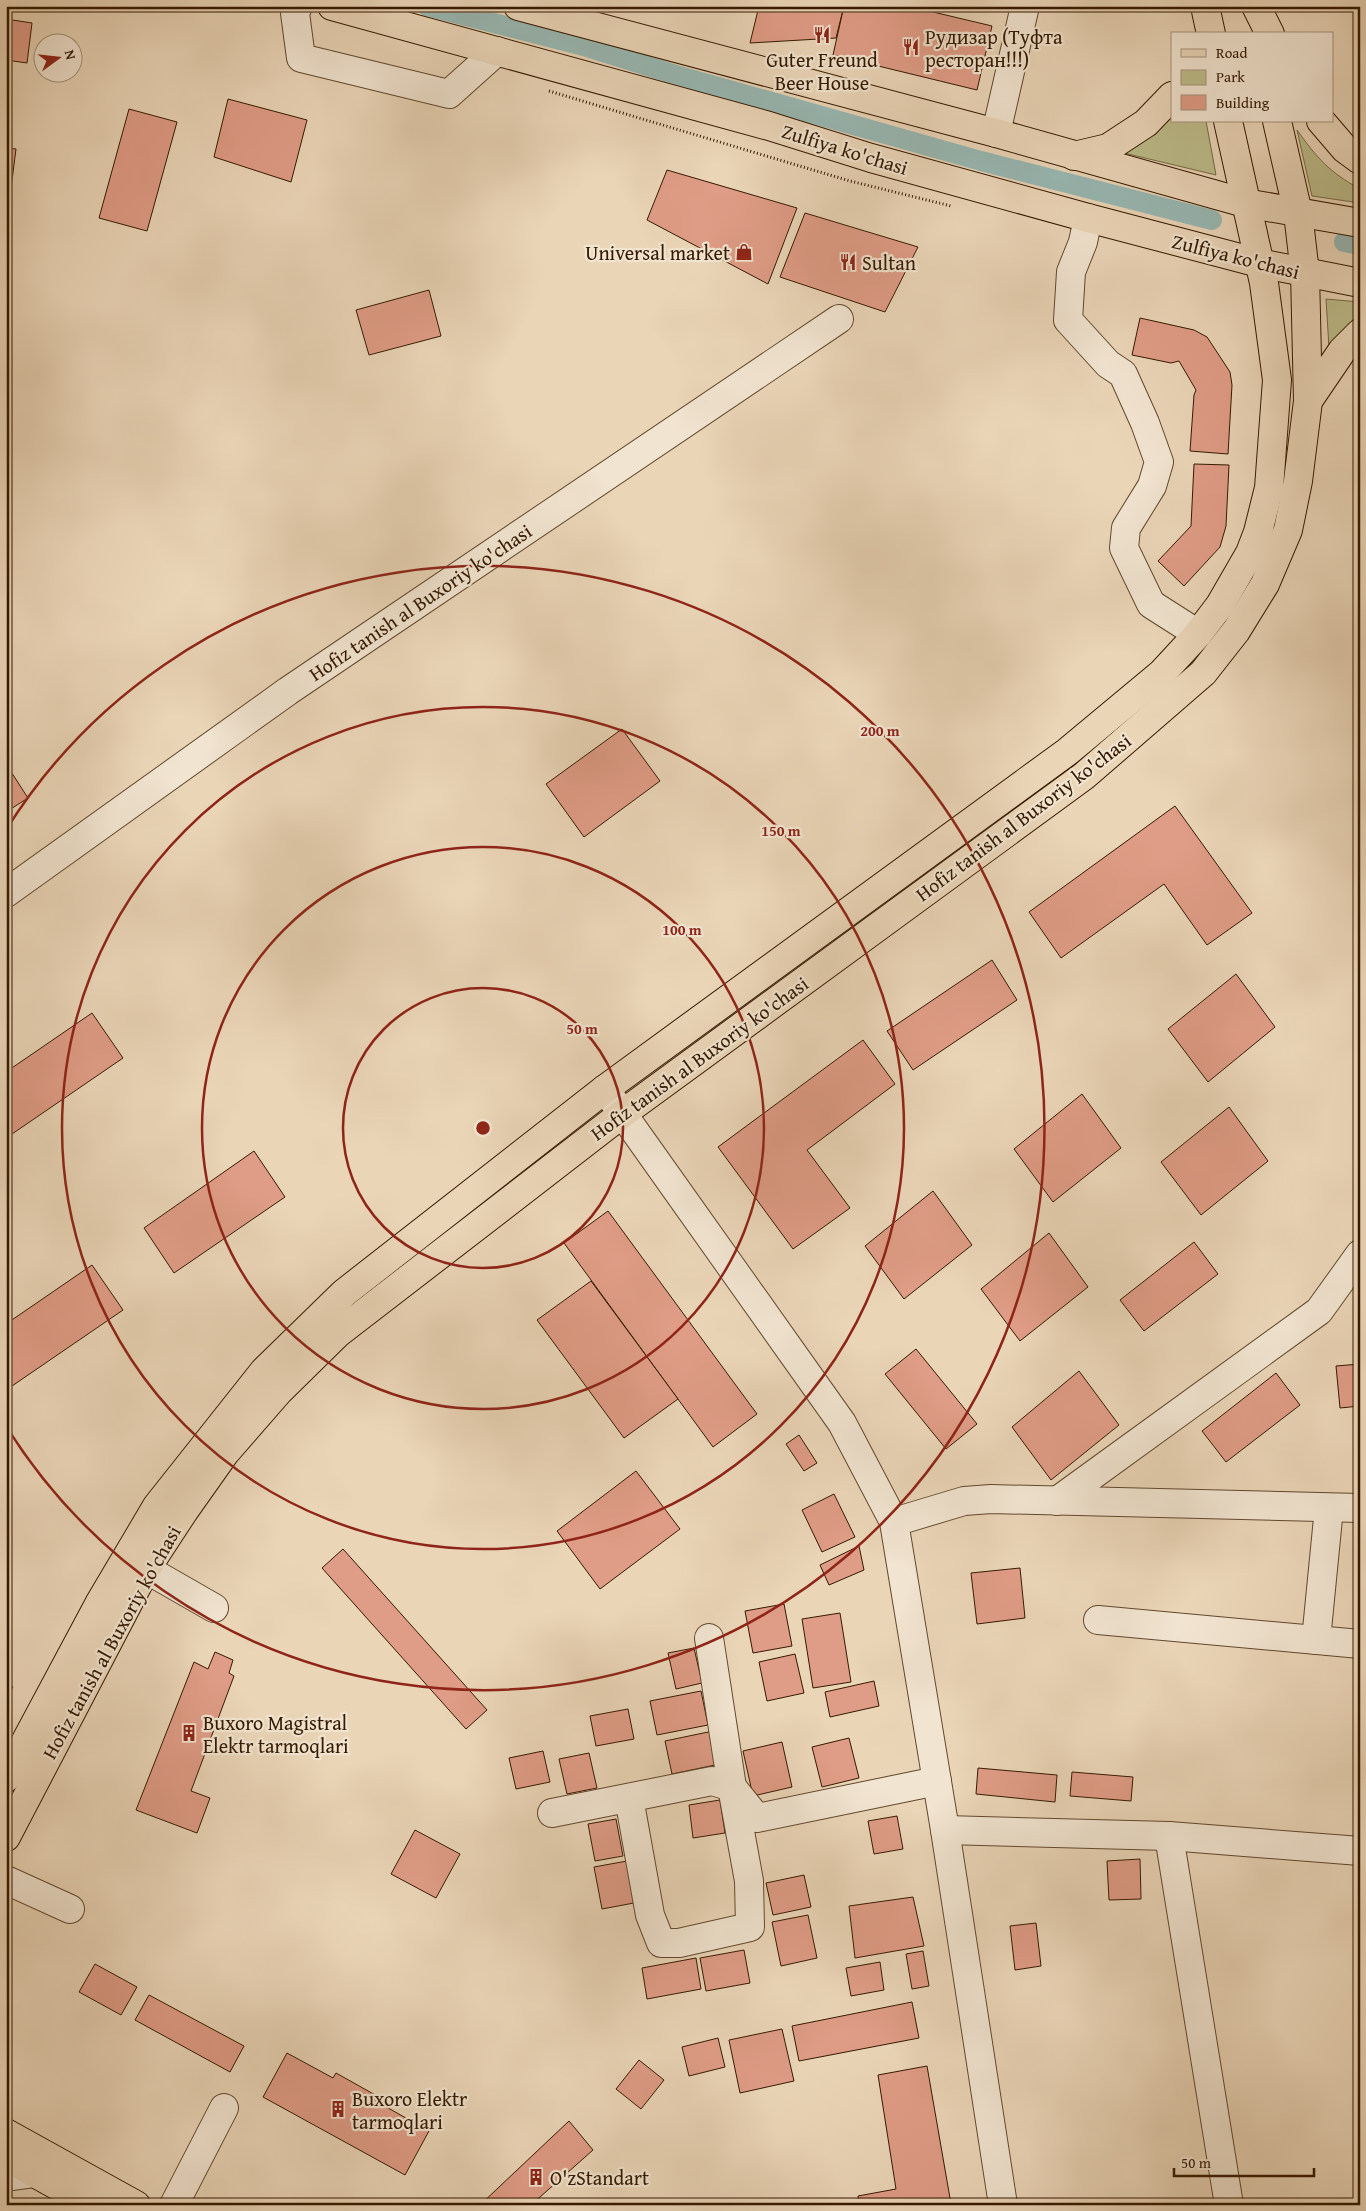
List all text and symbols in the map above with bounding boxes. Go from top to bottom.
place label: Рудизар (Туфта ресторан!!!) [925,22,1063,74]
restaurant icon: Guter Freund Beer House [812,25,832,45]
north arrow [32,32,82,82]
legend [1171,32,1334,122]
restaurant icon: Рудизар (Туфта ресторан!!!) [901,37,921,57]
text: Road [1216,42,1247,63]
place label: Guter Freund Beer House [766,45,878,97]
text: N [60,48,82,62]
text: Park [1216,66,1245,87]
text: Building [1216,92,1270,113]
street label: Zulfiya ko'chasi [778,116,912,182]
street label: Zulfiya ko'chasi [1169,226,1303,286]
place label: Universal market [585,238,730,267]
shop icon: Universal market [734,242,754,262]
place label: Sultan [862,248,916,277]
restaurant icon: Sultan [838,252,858,272]
street label: Hofiz tanish al Buxoriy ko'chasi [303,516,538,688]
text: 200 m [860,720,900,741]
street label: Hofiz tanish al Buxoriy ko'chasi [909,726,1137,908]
text: 150 m [761,820,801,841]
text: 100 m [662,919,702,940]
street label: Hofiz tanish al Buxoriy ko'chasi [584,969,814,1147]
text: 50 m [566,1018,598,1039]
centre of rings [474,1119,492,1137]
street label: Hofiz tanish al Buxoriy ko'chasi [34,1519,188,1764]
place label: Buxoro Magistral Elektr tarmoqlari [203,1708,349,1760]
building icon: Buxoro Magistral Elektr tarmoqlari [179,1723,199,1743]
place label: Buxoro Elektr tarmoqlari [352,2084,467,2136]
building icon: Buxoro Elektr tarmoqlari [328,2099,348,2119]
scale bar [1174,2146,1314,2178]
text: 50 m [1181,2152,1212,2173]
place label: O'zStandart [550,2163,649,2192]
building icon: O'zStandart [526,2167,546,2187]

